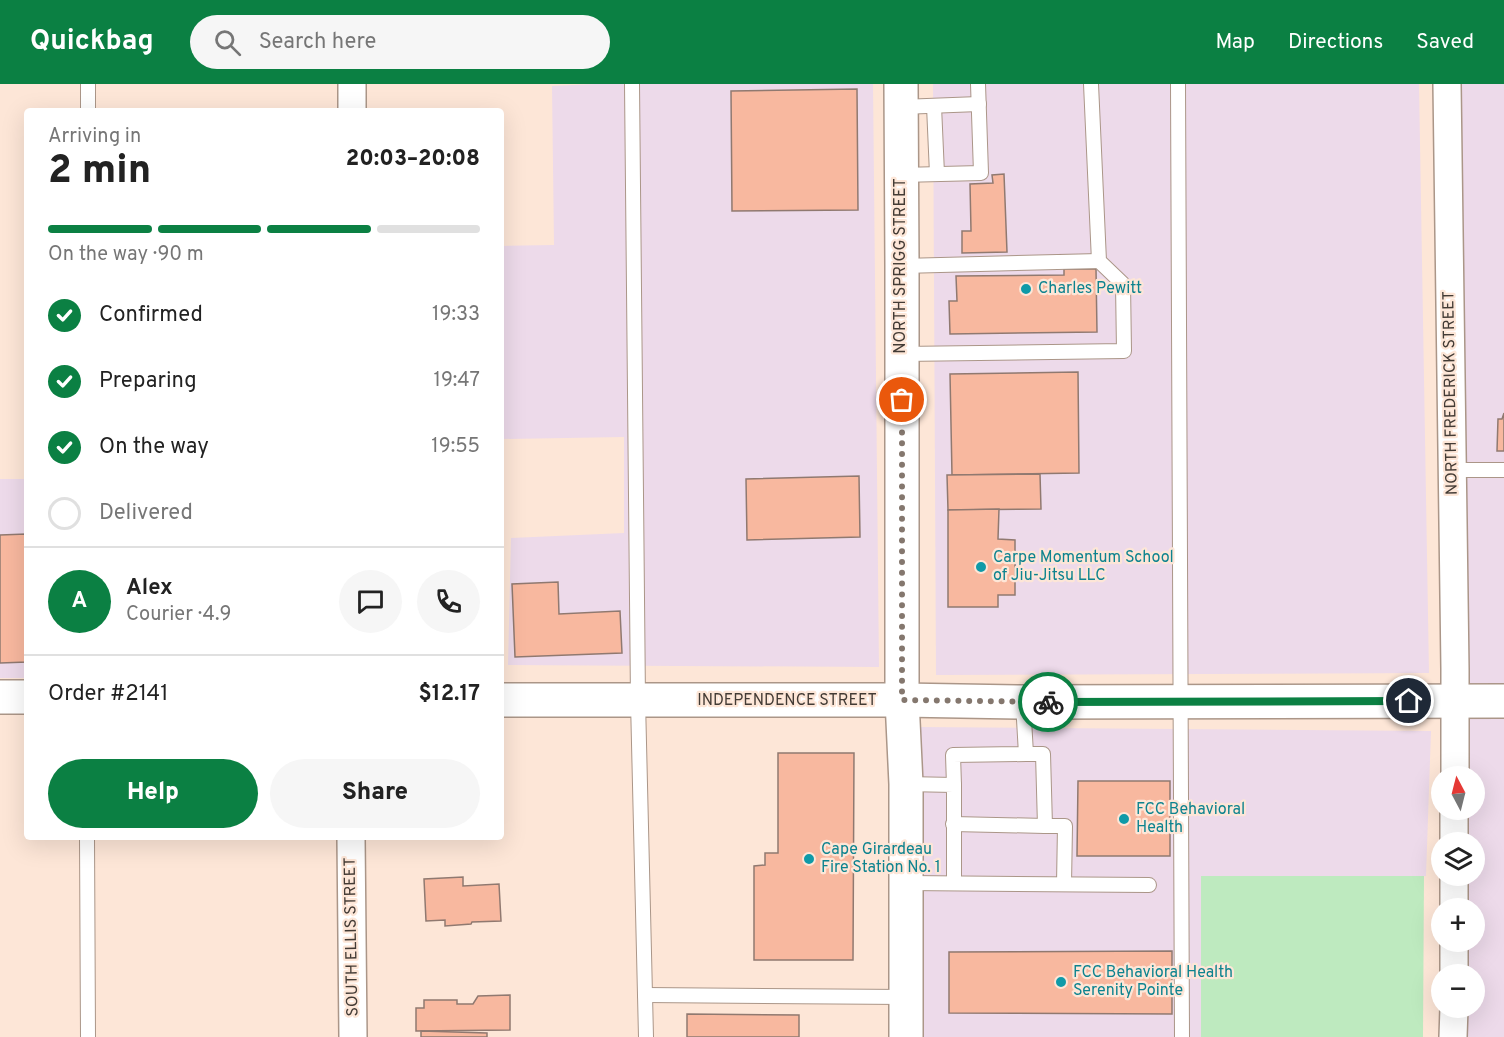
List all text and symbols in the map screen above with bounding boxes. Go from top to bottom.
search box [190,15,610,69]
text: Quickbag [30,24,154,60]
icon: search [211,26,244,59]
text: Search here [259,29,376,56]
text: Map [1215,29,1255,56]
text: Directions [1288,29,1383,56]
text: Saved [1416,29,1474,56]
text: Arriving in [48,124,141,150]
text: 20:03–20:08 [346,146,480,173]
text: 2 min [48,148,151,197]
street label: NORTH SPRIGG STREET [891,178,911,354]
text: On the way · 90 m [48,242,204,268]
place label: Charles Pewitt [1038,279,1142,299]
marker: Charles Pewitt [1019,282,1033,296]
street label: NORTH FREDERICK STREET [1439,291,1463,495]
icon: check [48,299,81,332]
text: Confirmed [99,302,203,329]
text: 19:33 [432,302,480,328]
icon: check [48,365,81,398]
text: Preparing [99,368,197,395]
text: 19:47 [433,368,480,394]
pin [876,374,927,425]
icon: bag [885,383,918,416]
icon: check [48,431,81,464]
text: On the way [99,434,209,461]
text: 19:55 [431,434,480,460]
text: Delivered [99,500,193,527]
place label: Carpe Momentum School of Jiu-Jitsu LLC [993,548,1174,586]
marker: Carpe Momentum School of Jiu-Jitsu LLC [974,560,988,574]
button: chat [339,570,402,633]
button: phone [417,570,480,633]
text: Alex [126,575,173,602]
text: A [72,588,87,615]
text: Courier · 4.9 [126,602,231,628]
courier [1018,672,1078,732]
pin [1383,675,1434,726]
text: Order #2141 [48,681,168,708]
text: $12.17 [419,681,480,708]
icon: home [1392,684,1425,717]
icon: bike [1032,686,1065,719]
street label: INDEPENDENCE STREET [697,691,877,711]
button: Help [48,759,258,828]
button: Share [270,759,480,828]
north arrow [1431,766,1485,820]
map controls [1431,766,1485,1018]
place label: FCC Behavioral Health [1136,800,1245,838]
marker: FCC Behavioral Health [1117,812,1131,826]
button: layers [1431,832,1485,886]
place label: Cape Girardeau Fire Station No. 1 [821,840,941,878]
marker: Cape Girardeau Fire Station No. 1 [802,852,816,866]
street label: SOUTH ELLIS STREET [341,857,363,1017]
button: + [1431,898,1485,952]
place label: FCC Behavioral Health Serenity Pointe [1073,963,1233,1001]
button: − [1431,964,1485,1018]
marker: FCC Behavioral Health Serenity Pointe [1054,975,1068,989]

